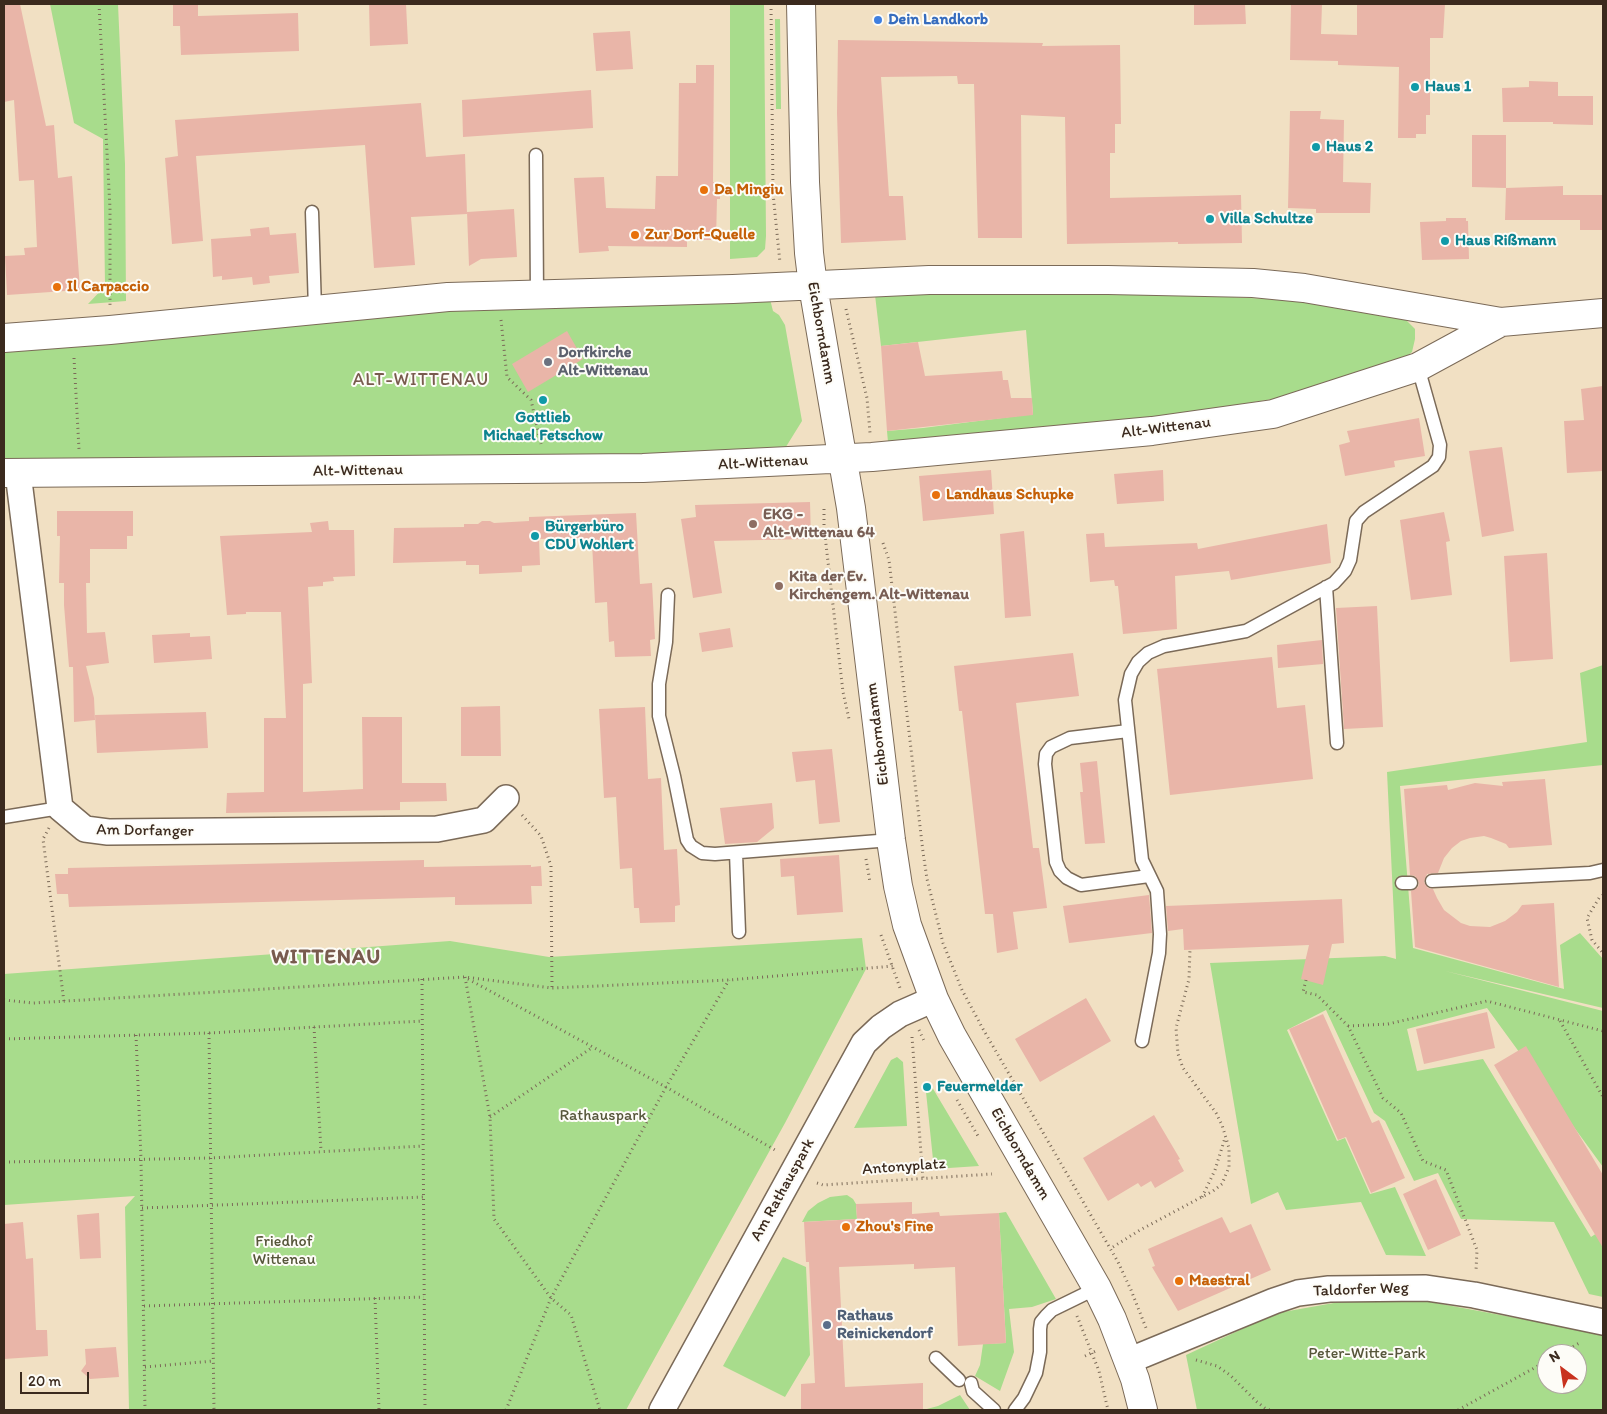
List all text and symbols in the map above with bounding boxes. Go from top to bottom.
place label: Dein Landkorb [888,10,988,30]
marker: Dein Landkorb [872,14,884,26]
place label: Haus 1 [1425,77,1471,97]
marker: Haus 1 [1409,81,1421,93]
place label: Haus 2 [1326,137,1373,157]
marker: Haus 2 [1310,141,1322,153]
place label: Da Mingiu [714,180,783,200]
marker: Da Mingiu [698,184,710,196]
place label: Villa Schultze [1220,209,1313,229]
marker: Villa Schultze [1204,213,1216,225]
place label: Zur Dorf-Quelle [645,225,755,245]
marker: Zur Dorf-Quelle [629,229,641,241]
place label: Haus Rißmann [1455,231,1556,251]
marker: Haus Rißmann [1439,235,1451,247]
place label: Il Carpaccio [67,277,149,297]
street label: Eichborndamm [803,280,839,386]
marker: Il Carpaccio [51,281,63,293]
place label: Dorfkirche Alt-Wittenau [558,343,648,381]
marker: Dorfkirche Alt-Wittenau [542,356,554,368]
district label: ALT-WITTENAU [352,369,490,391]
marker: Gottlieb Michael Fetschow [537,394,549,406]
place label: Gottlieb Michael Fetschow [483,408,603,446]
street label: Alt-Wittenau [1120,413,1212,443]
street label: Alt-Wittenau [717,451,809,475]
street label: Alt-Wittenau [313,461,403,481]
place label: Landhaus Schupke [946,485,1074,505]
marker: Landhaus Schupke [930,489,942,501]
place label: EKG - Alt-Wittenau 64 [763,505,875,543]
place label: Bürgerbüro CDU Wohlert [545,517,634,555]
marker: EKG - Alt-Wittenau 64 [747,518,759,530]
marker: Bürgerbüro CDU Wohlert [529,530,541,542]
place label: Kita der Ev. Kirchengem. Alt-Wittenau [789,567,969,605]
marker: Kita der Ev. Kirchengem. Alt-Wittenau [773,580,785,592]
street label: Eichborndamm [862,682,894,786]
street label: Am Dorfanger [96,821,194,841]
district label: WITTENAU [270,945,382,971]
place label: Feuermelder [937,1077,1023,1097]
marker: Feuermelder [921,1081,933,1093]
street label: Eichborndamm [986,1104,1054,1204]
park label: Rathauspark [559,1106,647,1126]
street label: Am Rathauspark [747,1135,819,1245]
street label: Antonyplatz [862,1155,946,1179]
place label: Zhou's Fine [856,1217,933,1237]
marker: Zhou's Fine [840,1221,852,1233]
park label: Friedhof Wittenau [253,1232,315,1270]
place label: Maestral [1189,1271,1250,1291]
marker: Maestral [1173,1275,1185,1287]
street label: Taldorfer Weg [1313,1279,1409,1301]
place label: Rathaus Reinickendorf [837,1306,933,1344]
marker: Rathaus Reinickendorf [821,1319,833,1331]
park label: Peter-Witte-Park [1308,1344,1426,1364]
north arrow [1537,1344,1587,1394]
text: N [1546,1347,1563,1366]
scale bar [22,1362,91,1394]
text: 20 m [28,1372,61,1390]

